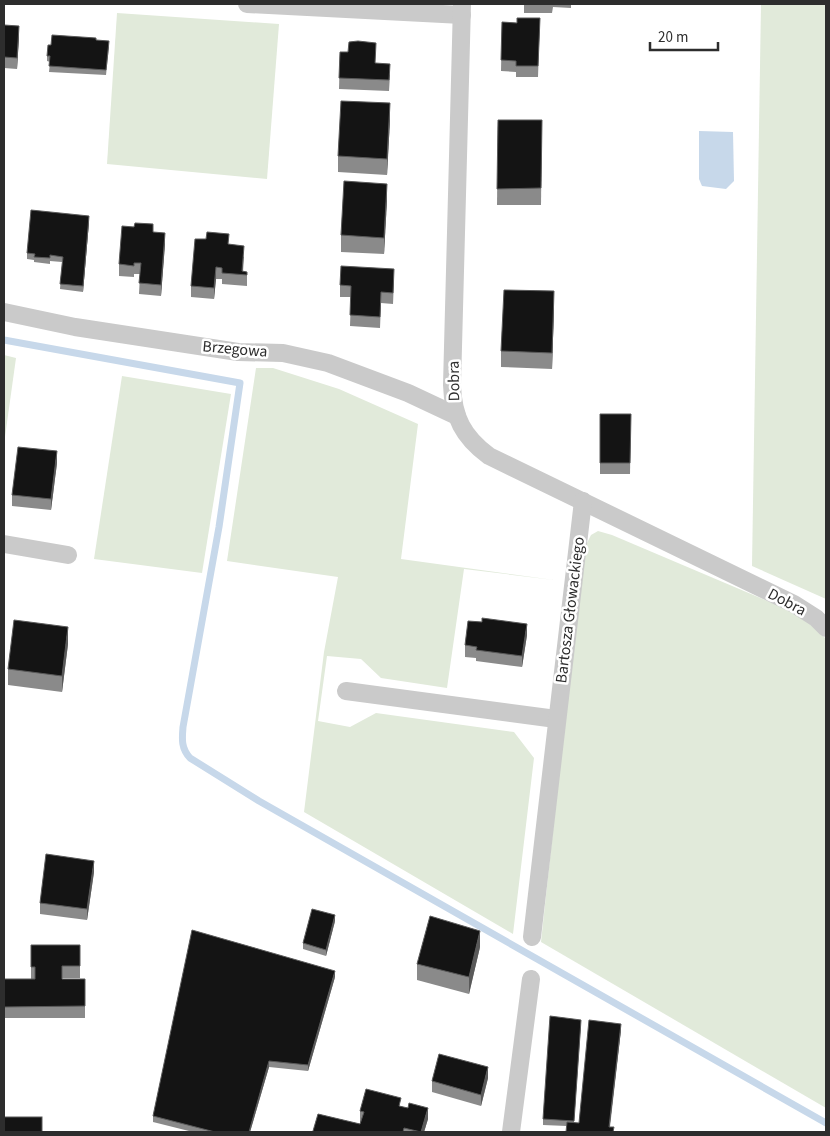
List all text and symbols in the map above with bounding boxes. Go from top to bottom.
scale bar [650,20,718,52]
text: 20 m [658,27,688,48]
street label: Brzegowa [202,335,268,363]
street label: Dobra [443,361,465,401]
street label: Bartosza Głowackiego [550,536,590,684]
street label: Dobra [764,583,810,621]

